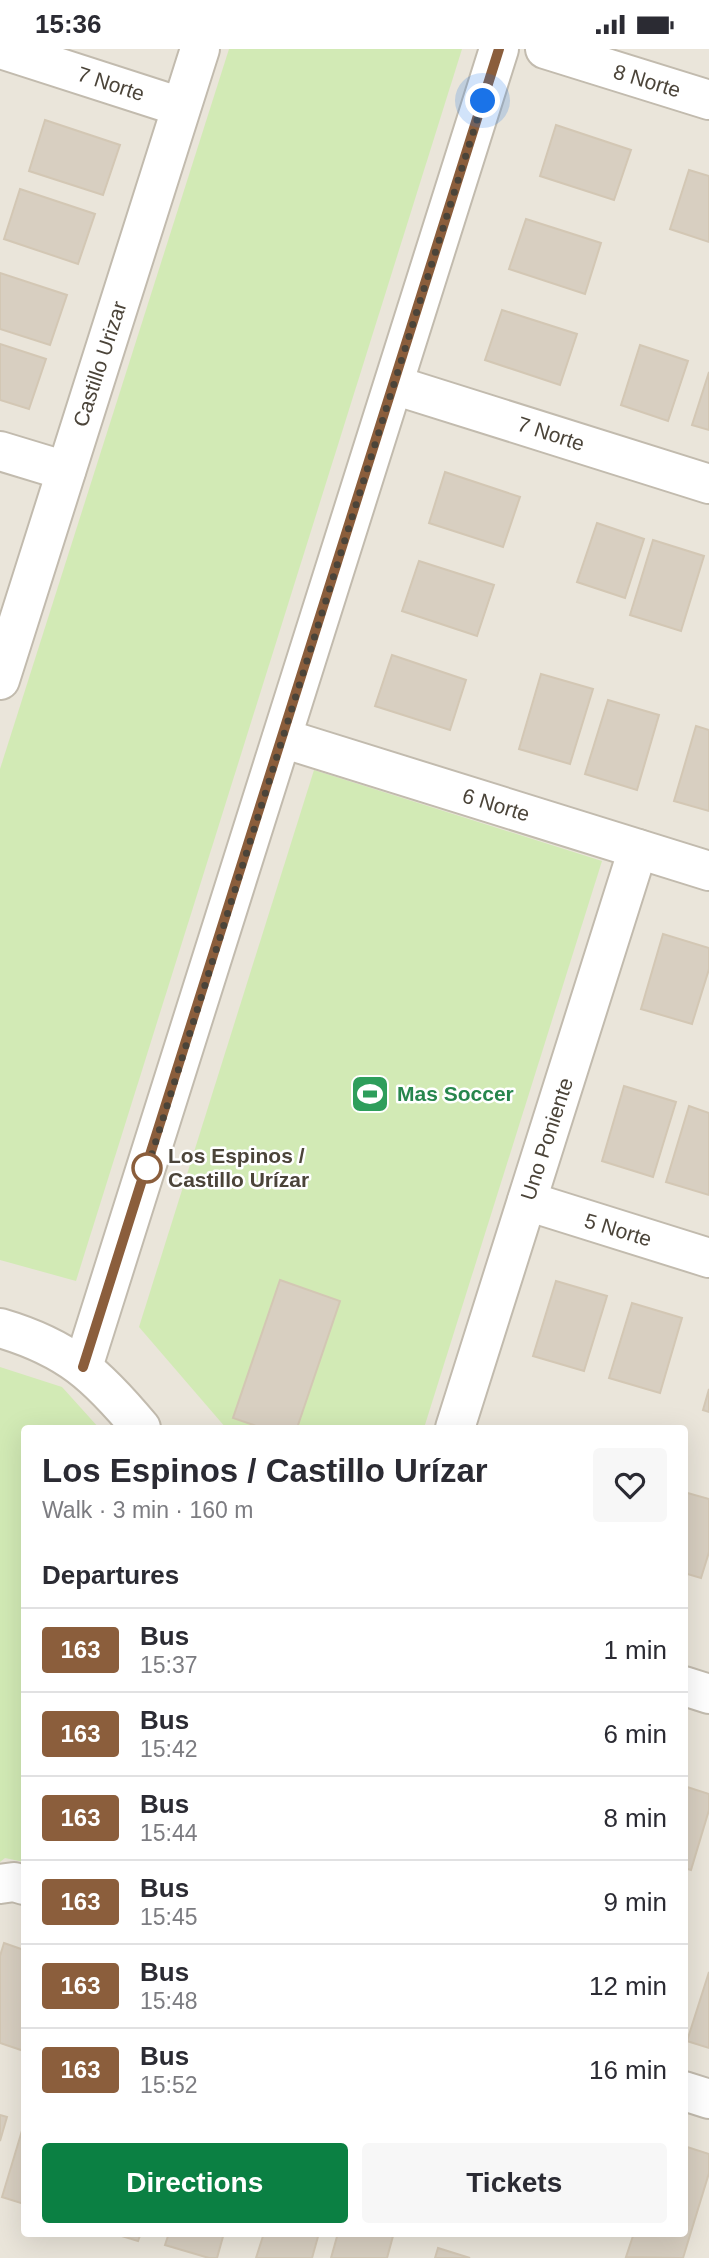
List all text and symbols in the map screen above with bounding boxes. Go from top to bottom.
text: 15:36 [35,9,102,39]
street label: 8 Norte [611,59,683,102]
street label: 7 Norte [75,62,147,105]
your location [465,83,500,118]
street label: Castillo Urizar [68,298,131,430]
street label: 7 Norte [515,412,587,455]
street label: 6 Norte [460,783,532,826]
sports icon: Mas Soccer [349,1073,391,1115]
street label: Uno Poniente [516,1075,577,1203]
place label: Mas Soccer [397,1082,514,1105]
place label: Los Espinos / Castillo Urízar [168,1144,309,1191]
marker: Los Espinos / Castillo Urízar [132,1153,162,1183]
street label: 5 Norte [582,1208,654,1251]
button: heart [593,1448,667,1522]
text: Los Espinos / Castillo Urízar [42,1452,488,1489]
text: Walk · 3 min · 160 m [42,1497,253,1523]
text: Departures [42,1560,179,1590]
text: Bus [140,1621,189,1651]
text: 1 min [603,1635,667,1665]
text: 163 [60,1636,101,1663]
text: 15:37 [140,1652,198,1678]
text: Bus [140,1705,189,1735]
text: 6 min [603,1719,667,1749]
text: 163 [60,1720,101,1747]
text: 15:42 [140,1736,198,1762]
text: Bus [140,1789,189,1819]
text: 8 min [603,1803,667,1833]
text: 163 [60,1804,101,1831]
text: 15:44 [140,1820,198,1846]
text: Bus [140,1873,189,1903]
text: 9 min [603,1887,667,1917]
text: 163 [60,1888,101,1915]
text: 15:45 [140,1904,198,1930]
text: Bus [140,1957,189,1987]
text: 12 min [589,1971,667,2001]
text: 163 [60,1972,101,1999]
text: 15:48 [140,1988,198,2014]
text: Bus [140,2041,189,2071]
text: 16 min [589,2055,667,2085]
text: 163 [60,2056,101,2083]
text: 15:52 [140,2072,198,2098]
button: Directions [42,2143,348,2223]
button: Tickets [362,2143,667,2223]

